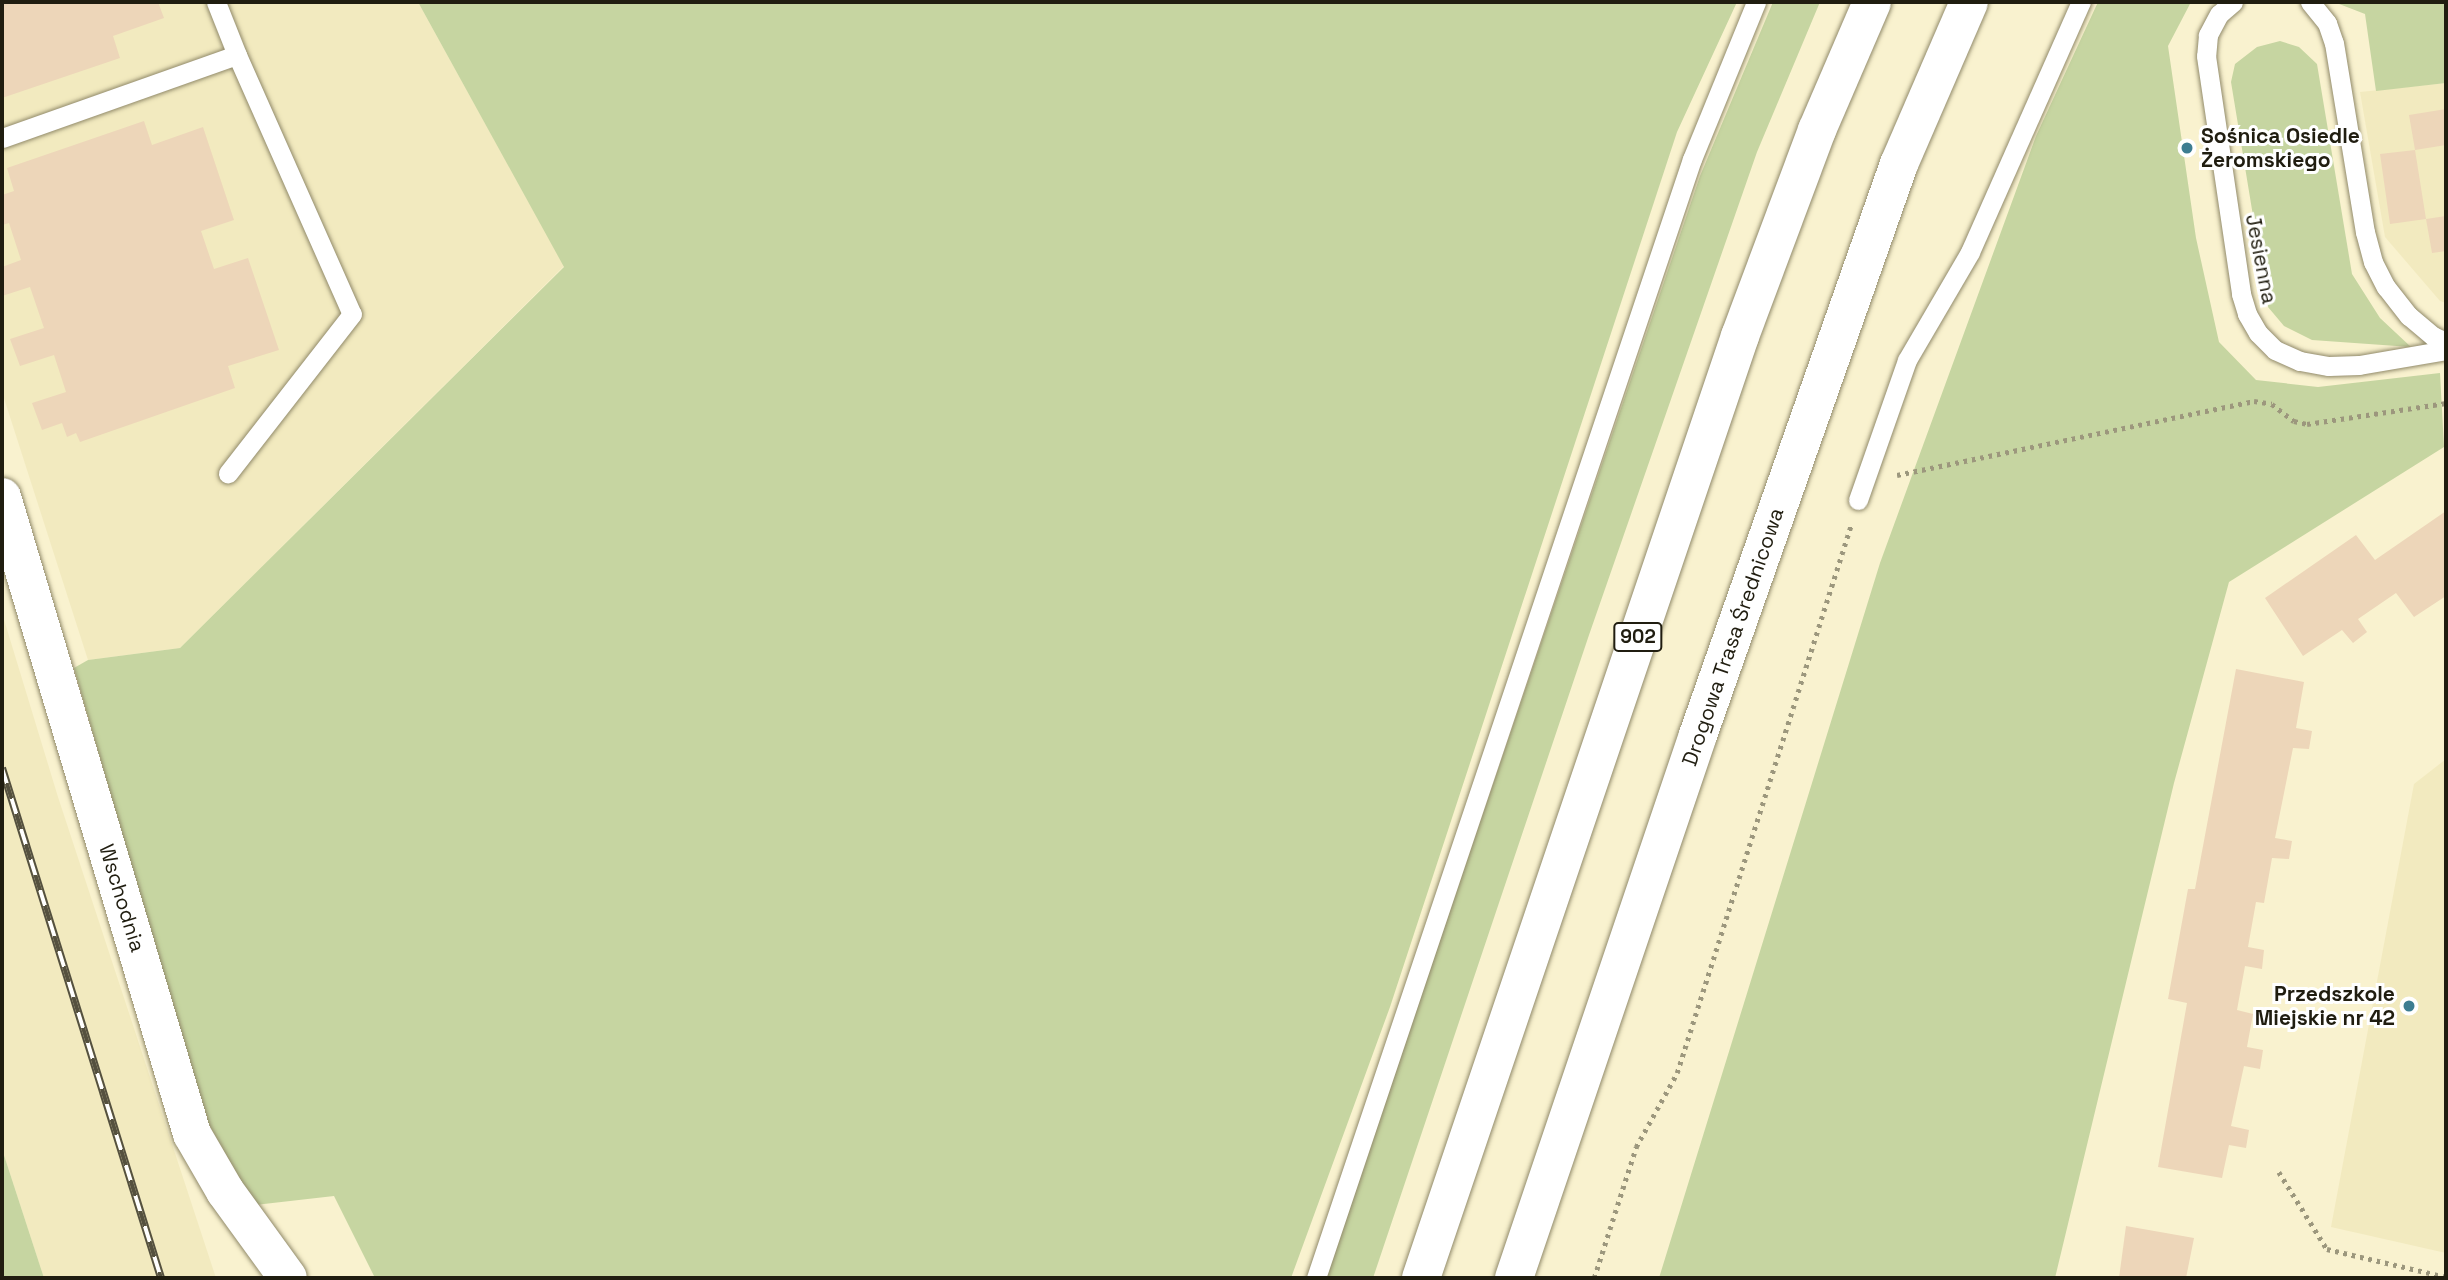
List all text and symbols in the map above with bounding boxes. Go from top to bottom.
place label: Sośnica Osiedle Żeromskiego [2201,123,2360,173]
marker: Sośnica Osiedle Żeromskiego [2179,140,2195,156]
street label: Jesienna [2240,212,2282,306]
street label: Drogowa Trasa Średnicowa [1677,504,1789,770]
road number: 902 [1612,622,1664,652]
street label: Wschodnia [94,841,150,955]
place label: Przedszkole Miejskie nr 42 [2255,981,2395,1031]
marker: Przedszkole Miejskie nr 42 [2401,998,2417,1014]

